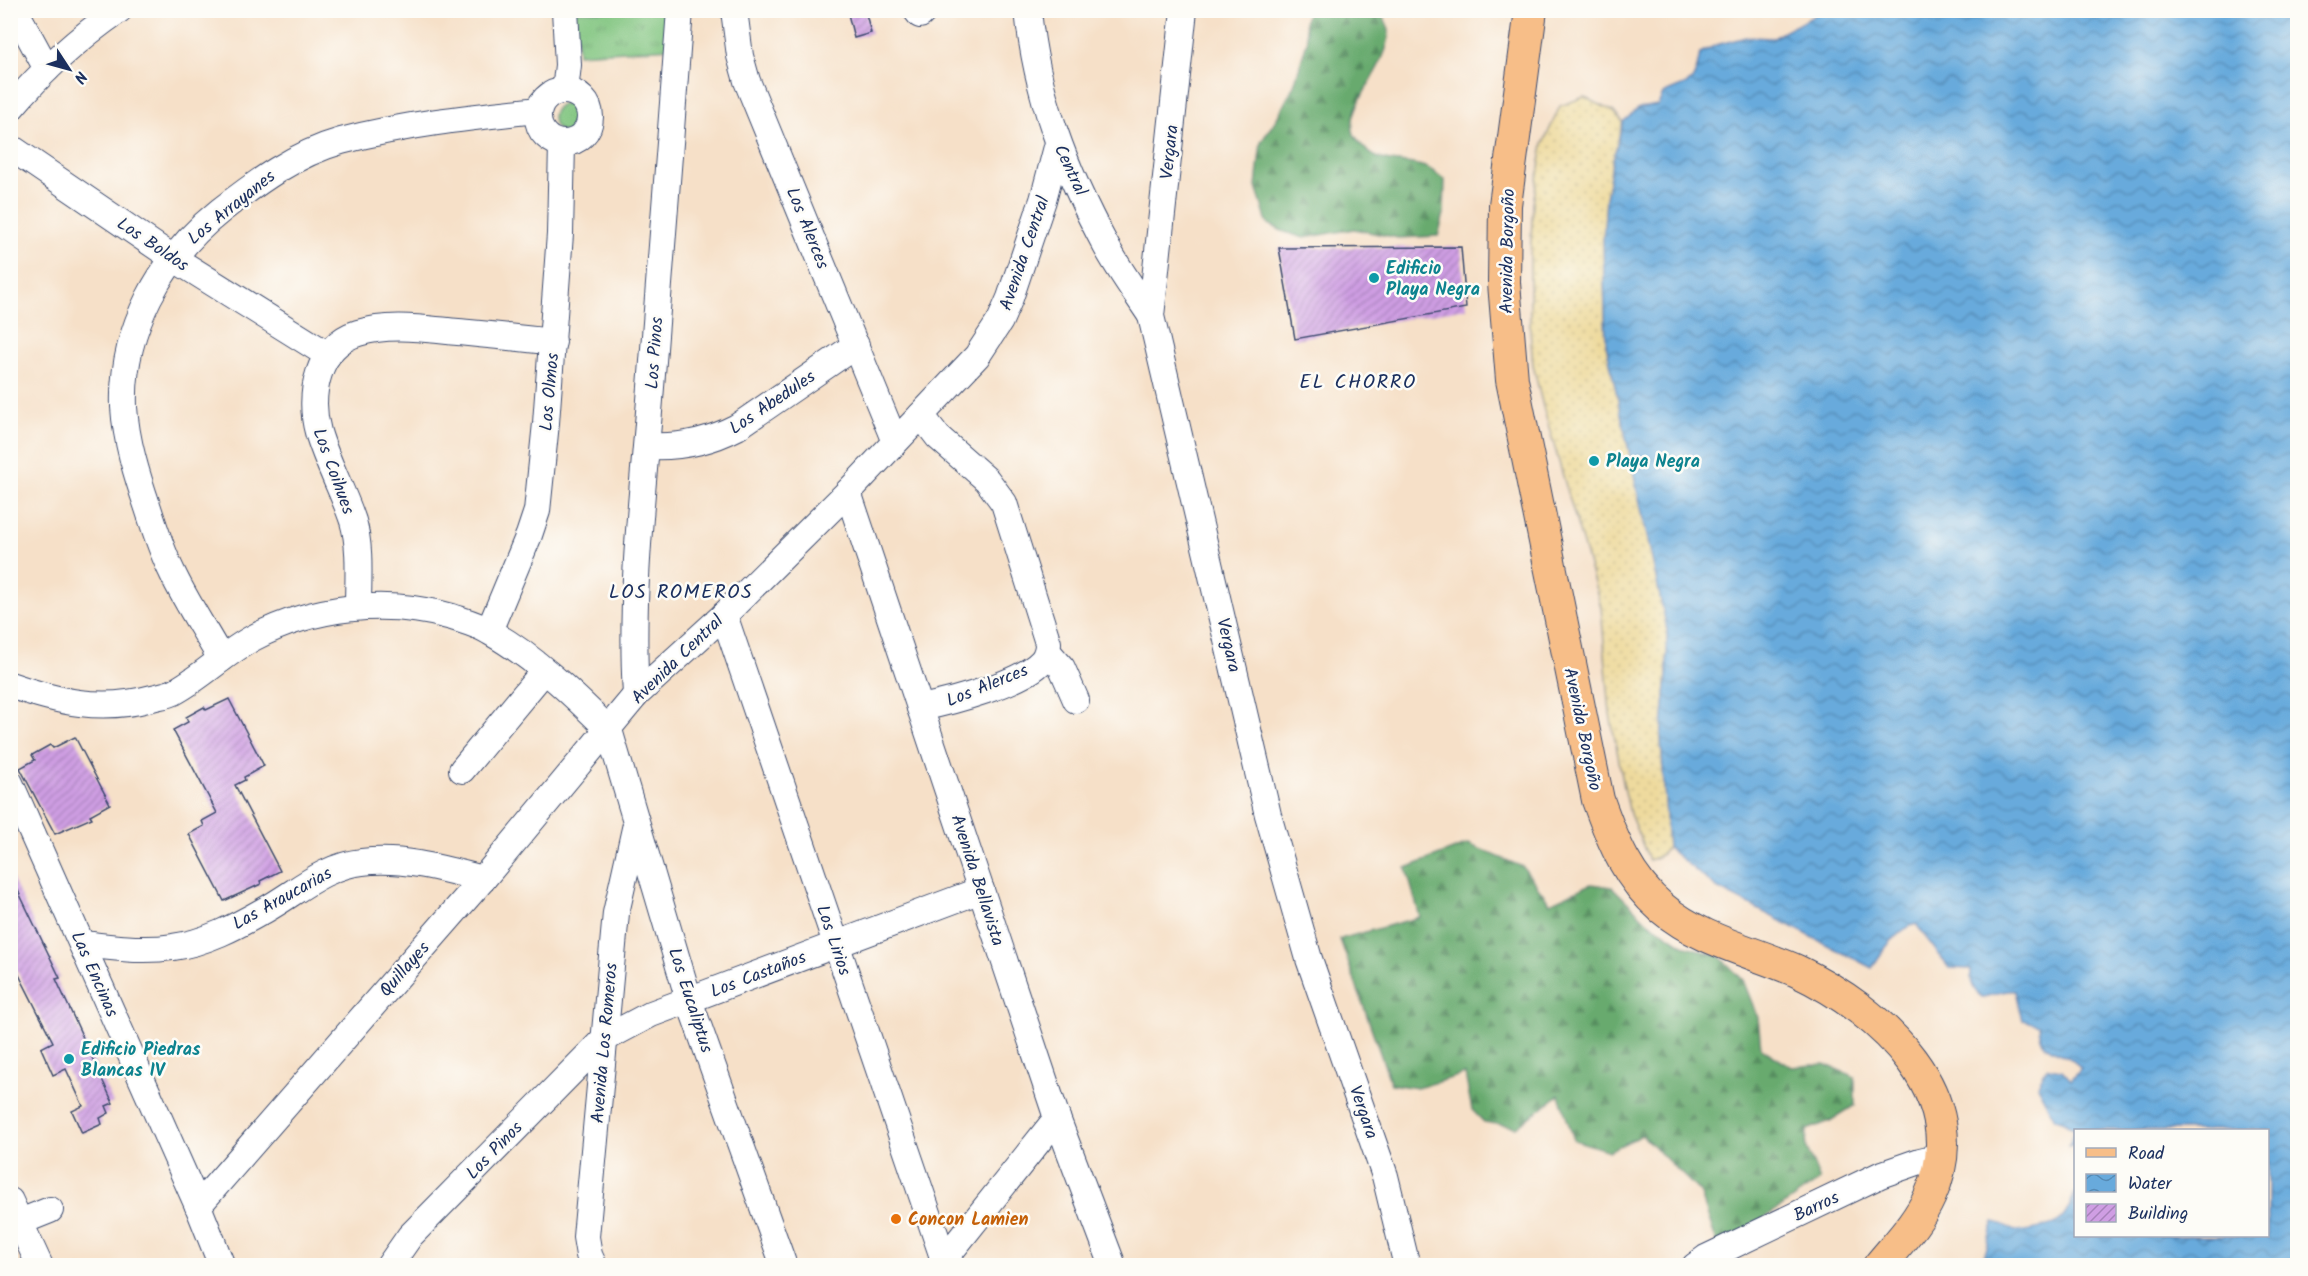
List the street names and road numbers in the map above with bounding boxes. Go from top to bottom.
street label: Vergara [1153,123,1188,181]
street label: Central [1045,140,1094,202]
street label: Los Arrayanes [181,163,283,253]
street label: Los Alerces [777,183,836,274]
street label: Avenida Borgoño [1493,188,1524,314]
street label: Avenida Central [992,192,1059,315]
street label: Los Boldos [110,210,194,280]
street label: Los Pinos [639,316,673,390]
street label: Los Olmos [533,351,568,432]
street label: Los Abedules [724,363,822,443]
street label: Los Coihues [304,424,362,519]
street label: Avenida Central [625,608,731,712]
street label: Vergara [1207,615,1248,675]
street label: Los Alerces [942,657,1033,716]
street label: Avenida Borgoño [1554,665,1609,794]
street label: Avenida Bellavista [942,811,1012,950]
street label: Las Araucarias [228,860,338,939]
street label: Los Lirios [807,901,858,980]
street label: Las Encinas [62,927,126,1023]
street label: Quillayes [373,935,438,1004]
street label: Los Eucaliptus [659,944,720,1057]
street label: Los Castaños [706,944,811,1007]
street label: Avenida Los Romeros [584,961,627,1125]
street label: Vergara [1340,1082,1385,1143]
street label: Los Pinos [460,1115,531,1187]
street label: Barros [1789,1184,1845,1231]

